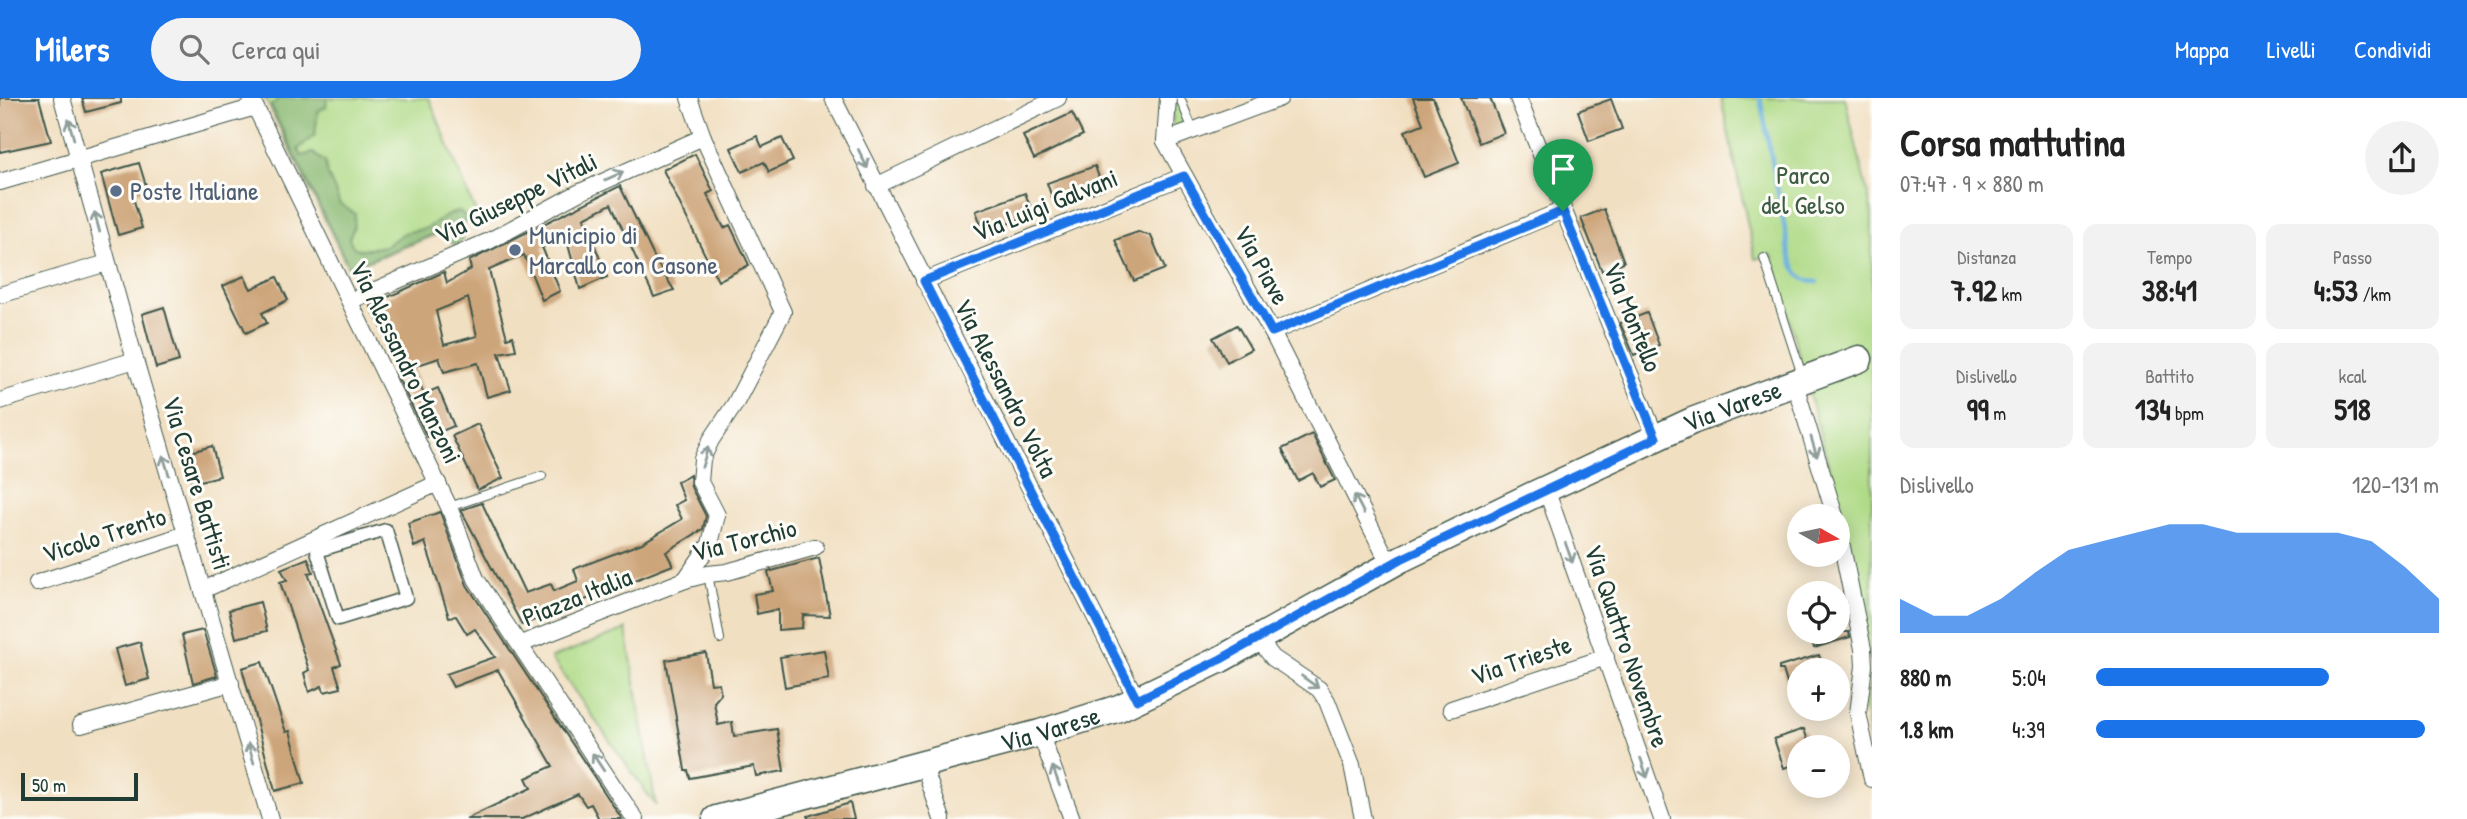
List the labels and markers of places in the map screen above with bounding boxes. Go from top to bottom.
pin [1533,139,1593,211]
place label: Poste Italiane [130,173,259,208]
marker: Poste Italiane [108,183,124,199]
place label: Municipio di Marcallo con Casone [529,217,718,282]
marker: Municipio di Marcallo con Casone [507,242,523,258]

